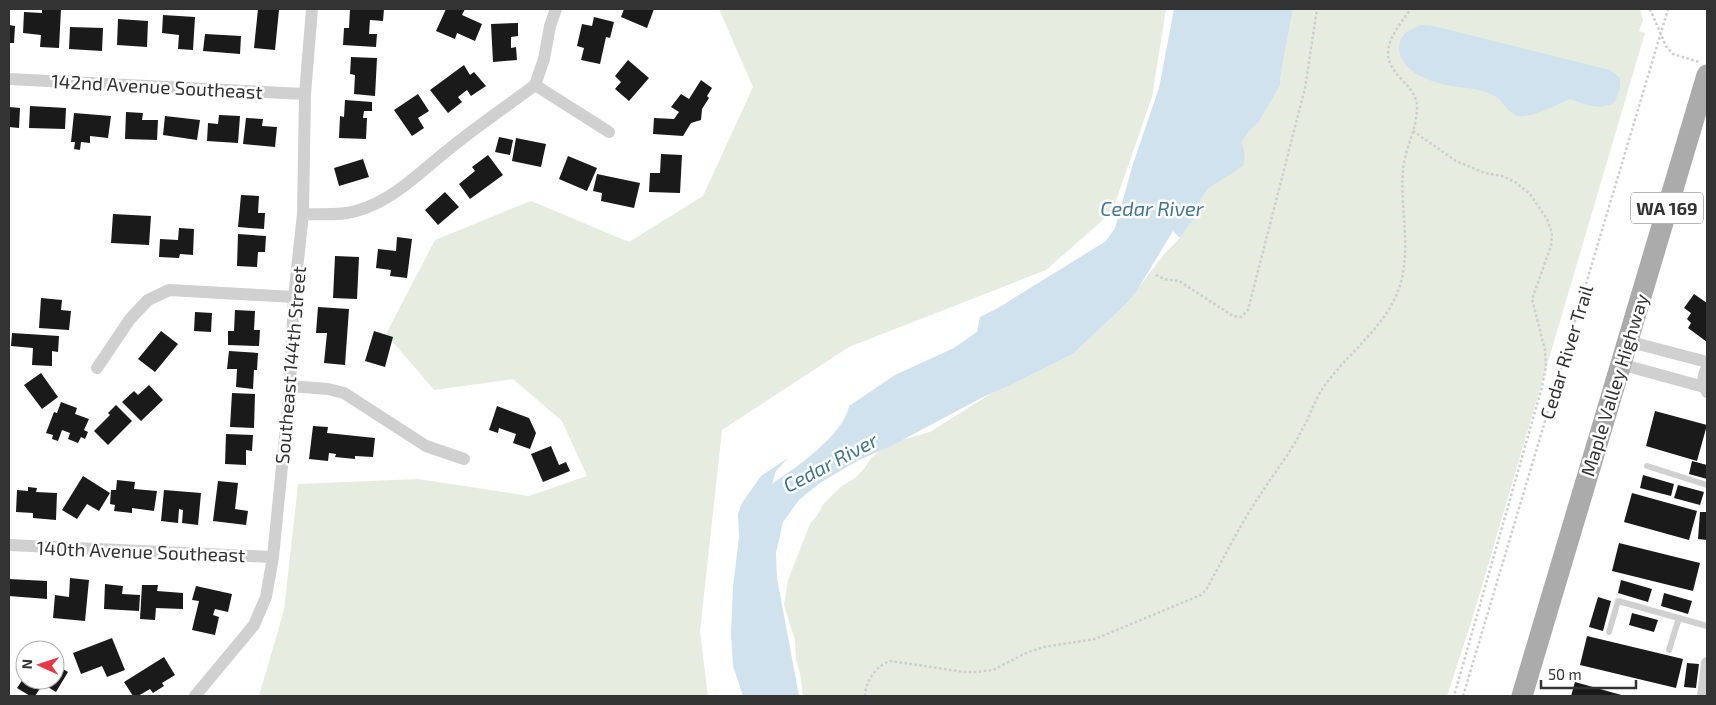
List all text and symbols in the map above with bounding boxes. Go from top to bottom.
street label: 142nd Avenue Southeast [51,69,263,103]
road number: WA 169 [1631,192,1703,224]
water label: Cedar River [1100,196,1205,220]
street label: Southeast 144th Street [270,265,310,465]
street label: Cedar River Trail [1535,282,1597,422]
street label: Maple Valley Highway [1575,291,1653,479]
water label: Cedar River [779,427,882,497]
street label: 140th Avenue Southeast [36,536,246,566]
north arrow [15,640,65,690]
scale bar [1541,658,1636,690]
text: N [18,659,35,670]
text: 50 m [1548,665,1582,683]

